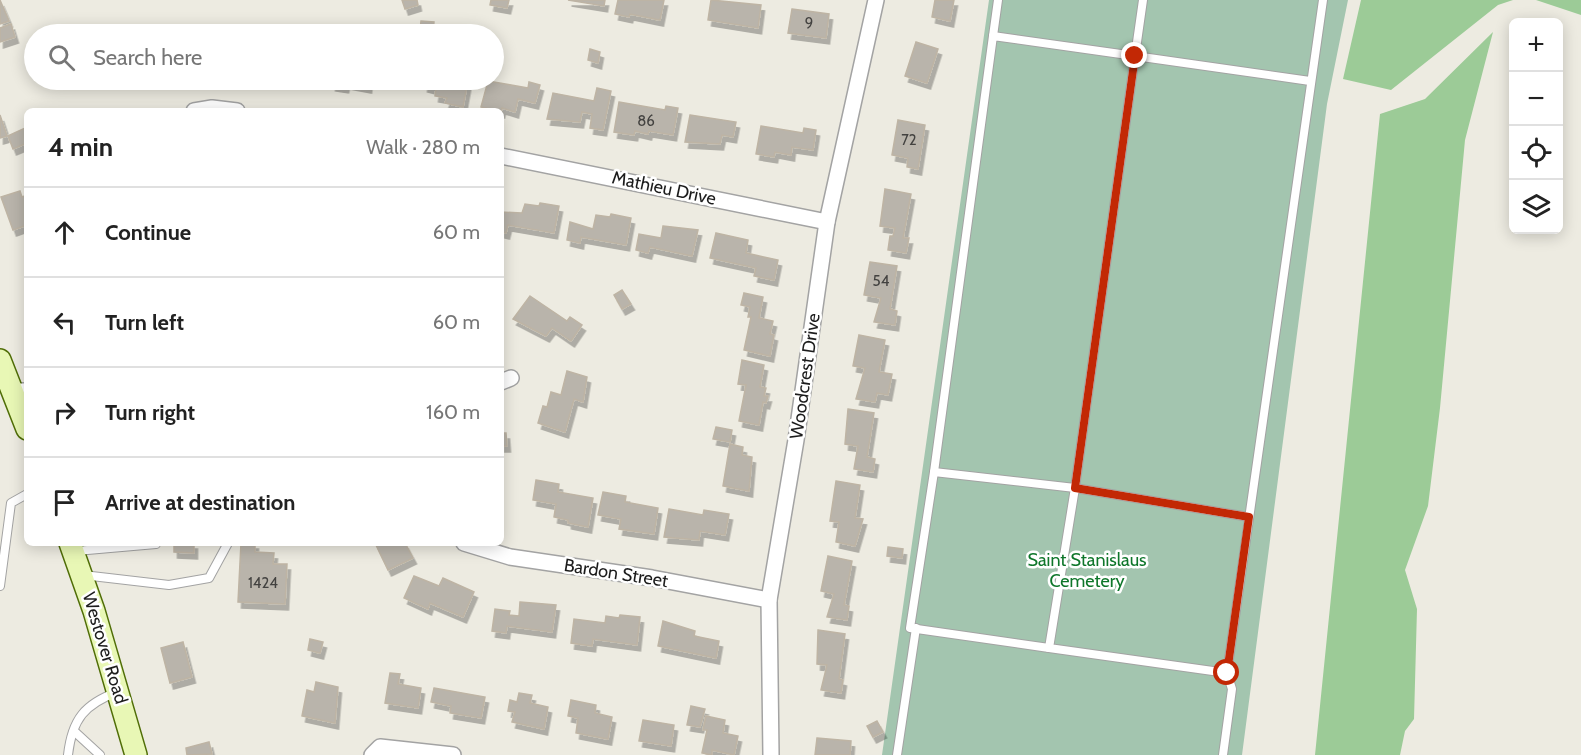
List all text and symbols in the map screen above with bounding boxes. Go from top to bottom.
house number: 9 [805,14,813,32]
map controls [1509,18,1563,234]
button: + [1509,18,1563,72]
search box [24,24,504,90]
icon: search [45,41,78,74]
route end [1121,42,1147,68]
text: Search here [93,44,202,71]
button: − [1509,72,1563,126]
house number: 86 [637,112,655,130]
button: locate [1509,126,1563,180]
text: 4 min [48,131,113,163]
house number: 72 [901,131,917,149]
text: Walk · 280 m [366,135,480,159]
street label: Mathieu Drive [610,166,718,210]
button: layers [1509,180,1563,234]
icon: ahead [48,216,81,249]
text: Continue [105,219,191,246]
text: 60 m [433,220,480,244]
house number: 54 [873,272,890,290]
icon: left [48,306,81,339]
text: Turn left [105,309,184,336]
text: 60 m [433,310,480,334]
street label: Woodcrest Drive [785,312,825,440]
icon: right [48,396,81,429]
text: Turn right [105,399,195,426]
text: 160 m [426,400,480,424]
icon: arrive [48,486,81,519]
text: Arrive at destination [105,489,295,516]
park label: Saint Stanislaus Cemetery [1027,549,1147,592]
street label: Bardon Street [562,554,670,592]
house number: 1424 [248,574,278,592]
street label: Westover Road [78,590,132,706]
route start [1213,659,1239,685]

